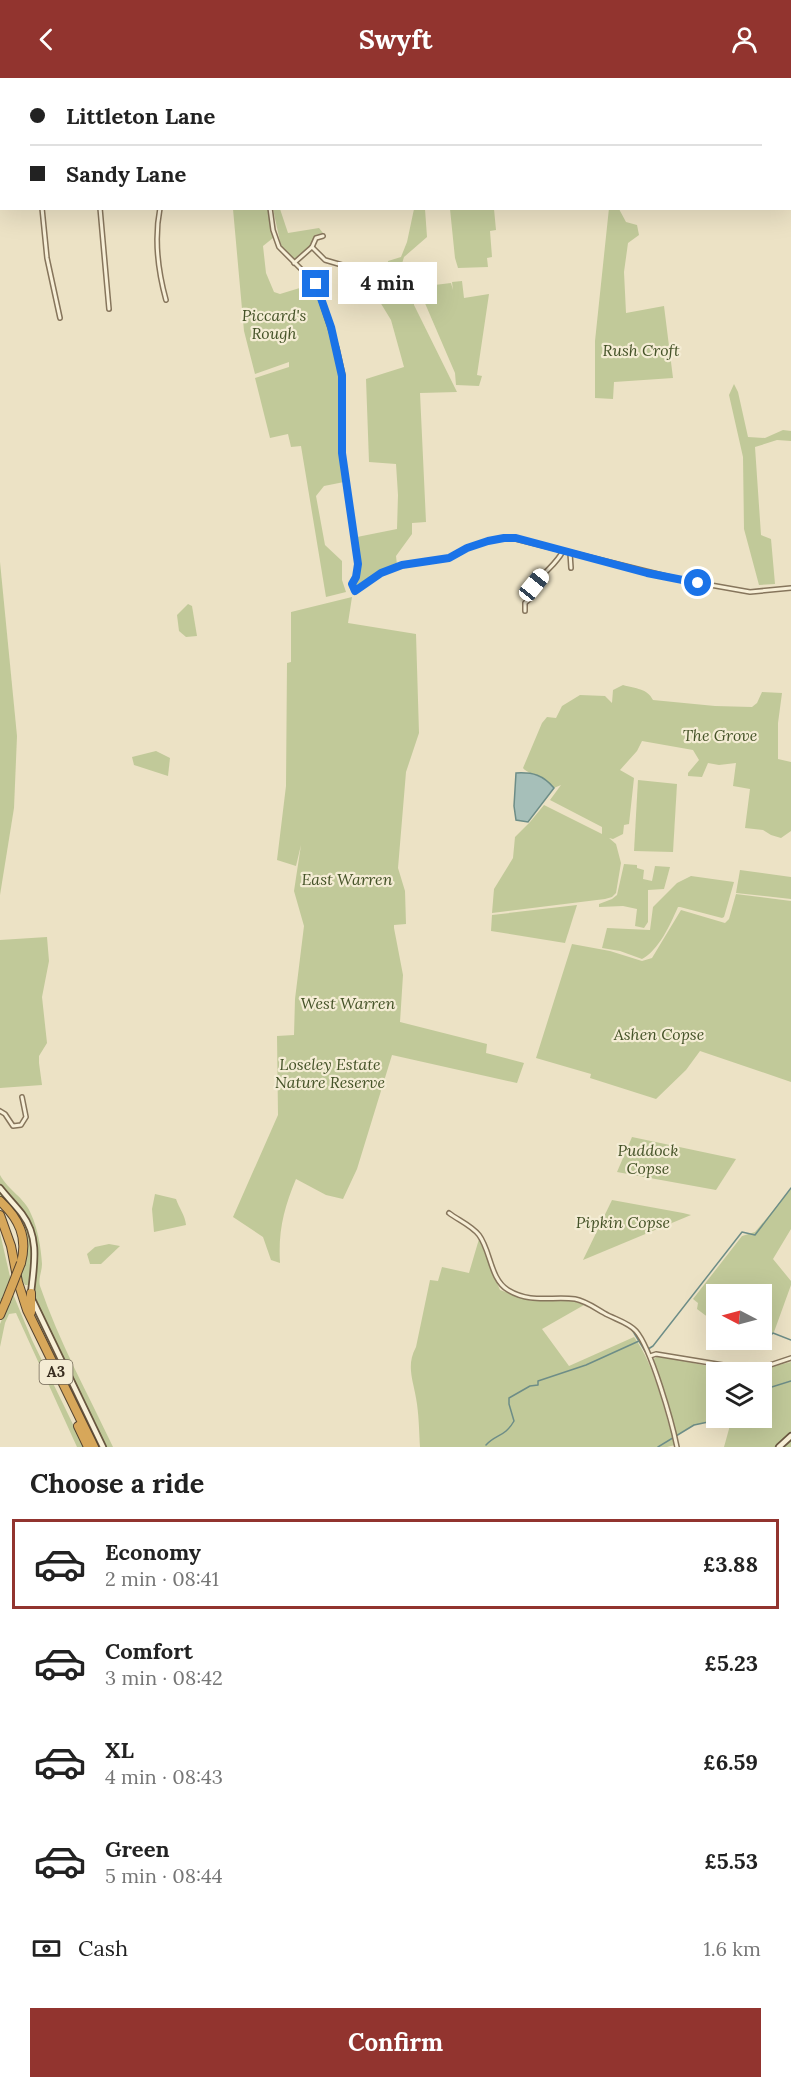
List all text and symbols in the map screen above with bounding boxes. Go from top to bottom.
text: Swyft [359,22,432,56]
icon: back [30,23,63,56]
icon: person [728,23,761,56]
text: Littleton Lane [66,102,215,130]
text: Sandy Lane [66,160,186,188]
callout: 4 min [337,263,436,305]
route end [302,270,329,297]
text: 4 min [361,270,414,295]
park label: Piccard's Rough [242,305,306,343]
park label: Rush Croft [602,340,680,360]
car [516,565,552,605]
route start [684,569,711,596]
park label: The Grove [683,725,758,745]
park label: East Warren [301,869,393,889]
park label: West Warren [301,993,396,1013]
park label: Ashen Copse [613,1024,705,1044]
park label: Loseley Estate Nature Reserve [275,1054,386,1092]
park label: Puddock Copse [617,1140,679,1178]
park label: Pipkin Copse [576,1212,671,1232]
north arrow [706,1284,772,1350]
map controls [706,1284,772,1428]
road number: A3 [40,1360,72,1384]
button: layers [706,1362,772,1428]
text: Choose a ride [30,1466,204,1500]
icon: car [33,1537,87,1591]
text: Economy [105,1538,201,1566]
text: £3.88 [703,1550,758,1578]
text: 2 min · 08:41 [105,1566,219,1591]
icon: car [33,1636,87,1690]
text: Comfort [105,1637,193,1665]
text: £5.23 [704,1649,758,1677]
text: 3 min · 08:42 [105,1665,223,1690]
icon: car [33,1735,87,1789]
text: XL [105,1736,134,1764]
text: £6.59 [703,1748,758,1776]
text: 4 min · 08:43 [105,1764,223,1789]
icon: car [33,1834,87,1888]
text: Green [105,1835,170,1863]
text: £5.53 [704,1847,758,1875]
text: 5 min · 08:44 [105,1863,223,1888]
icon: cash [30,1932,63,1965]
text: Cash [78,1934,128,1962]
text: 1.6 km [704,1936,761,1961]
button: Confirm [30,2008,761,2077]

